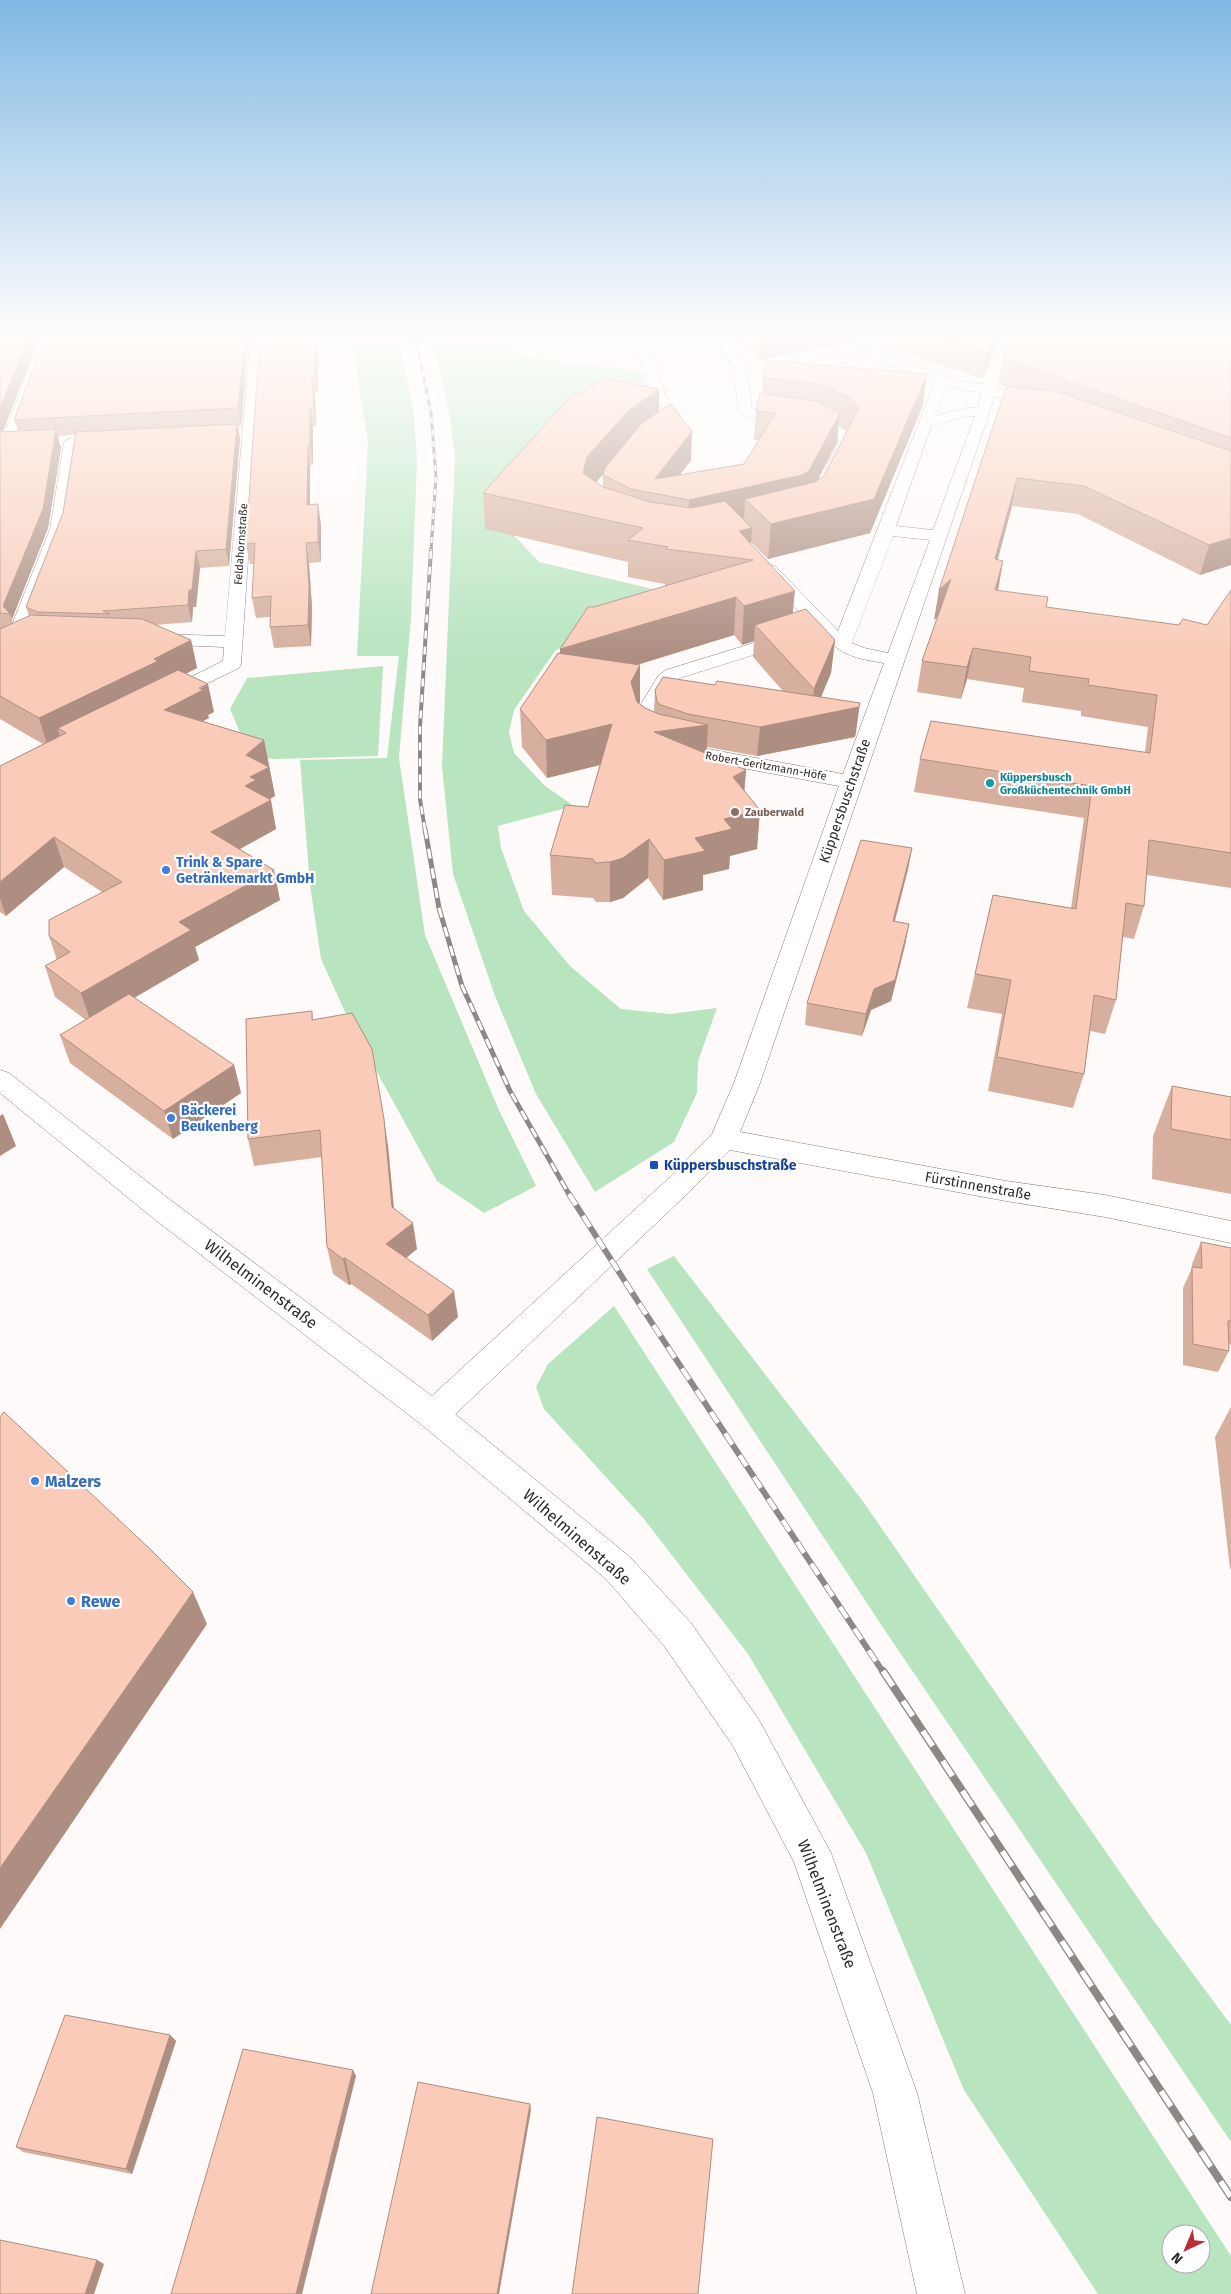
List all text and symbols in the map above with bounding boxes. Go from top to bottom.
street label: Feldahornstraße [232,503,250,585]
street label: Küppersbuschstraße [816,737,874,865]
street label: Robert-Geritzmann-Höfe [704,749,828,783]
place label: Küppersbusch Großküchentechnik GmbH [1000,771,1131,797]
marker: Küppersbusch Großküchentechnik GmbH [984,777,996,789]
marker: Zauberwald [729,806,741,818]
place label: Zauberwald [745,806,804,819]
place label: Trink & Spare Getränkemarkt GmbH [176,854,314,887]
marker: Trink & Spare Getränkemarkt GmbH [160,864,172,876]
place label: Bäckerei Beukenberg [181,1102,258,1135]
marker: Bäckerei Beukenberg [165,1112,177,1124]
place label: Küppersbuschstraße [664,1157,797,1174]
marker: Küppersbuschstraße [648,1159,660,1171]
street label: Fürstinnenstraße [924,1168,1032,1204]
street label: Wilhelminenstraße [201,1235,321,1333]
place label: Malzers [45,1472,101,1491]
marker: Malzers [29,1475,41,1487]
street label: Wilhelminenstraße [519,1485,635,1589]
place label: Rewe [81,1592,120,1611]
marker: Rewe [65,1595,77,1607]
street label: Wilhelminenstraße [794,1837,860,1971]
north arrow [1161,2224,1211,2274]
text: N [1168,2249,1187,2267]

